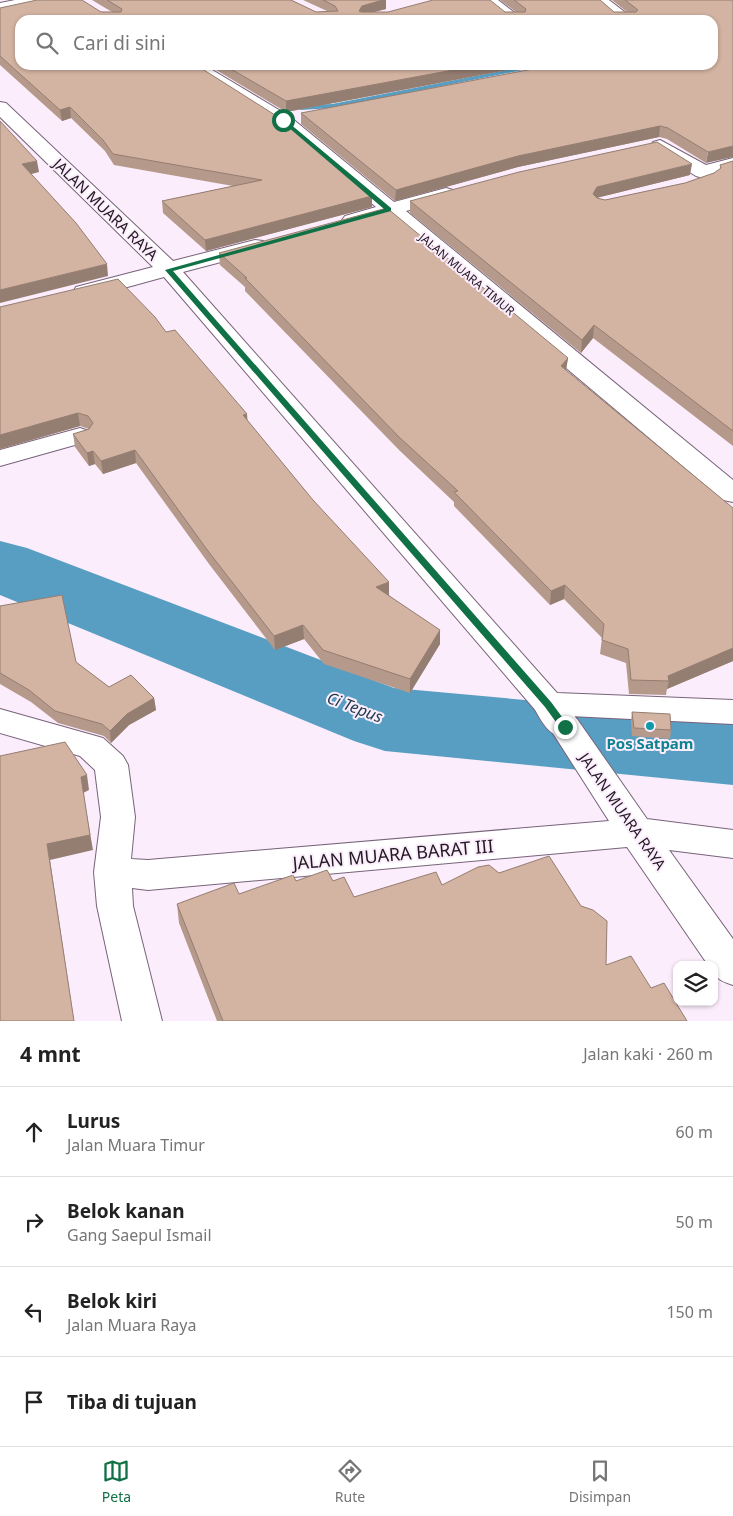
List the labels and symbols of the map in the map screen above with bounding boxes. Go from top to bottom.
route start [272,109,295,132]
street label: JALAN MUARA RAYA [48,152,163,265]
street label: JALAN MUARA TIMUR [415,228,519,320]
water label: Ci Tepus [324,686,386,728]
route end [554,716,577,739]
marker: Pos Satpam [644,720,656,732]
place label: Pos Satpam [607,733,693,753]
street label: JALAN MUARA RAYA [574,747,671,874]
street label: JALAN MUARA BARAT III [290,833,494,875]

